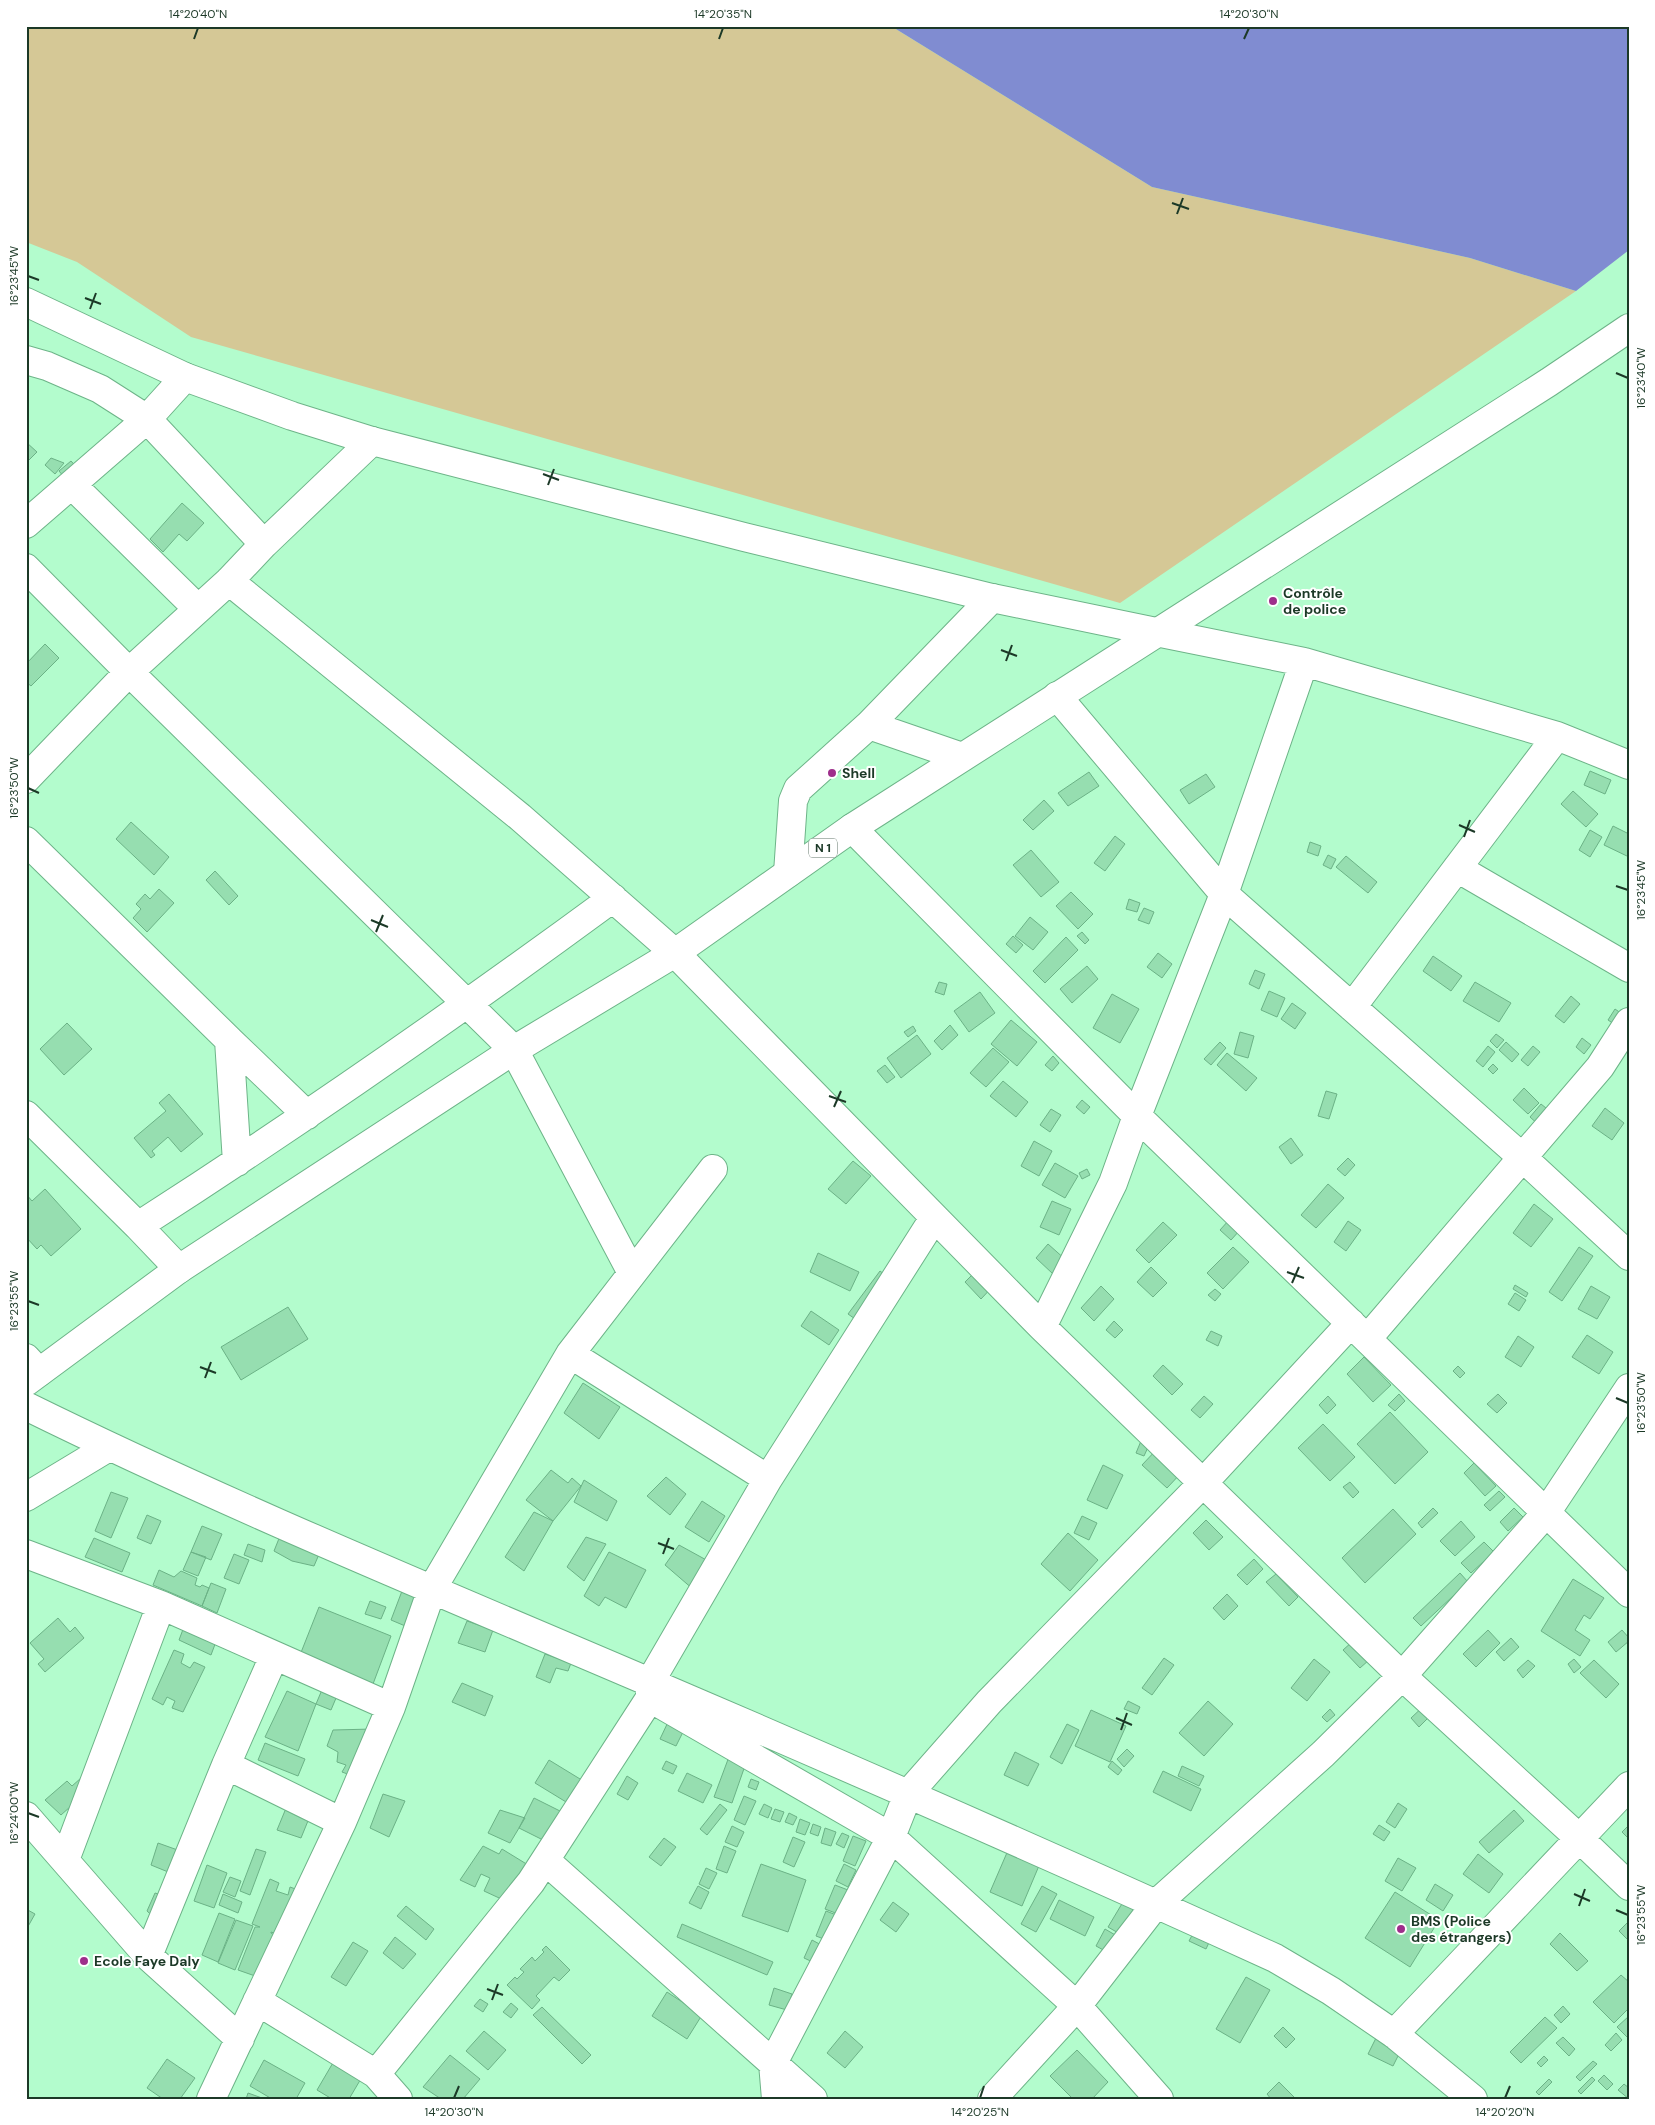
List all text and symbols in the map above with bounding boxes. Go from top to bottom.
text: 14°20'40"N [169,6,227,22]
text: 14°20'35"N [694,6,752,22]
text: 14°20'30"N [1219,6,1279,22]
text: 16°23'45"W [6,246,22,306]
text: 16°23'40"W [1633,347,1649,409]
place label: Contrôle de police [1283,584,1346,618]
marker: Contrôle de police [1267,595,1279,607]
text: 16°23'50"W [6,757,22,819]
place label: Shell [842,764,875,782]
marker: Shell [826,767,838,779]
road number: N 1 [809,838,837,858]
text: 16°23'45"W [1633,860,1649,920]
text: 16°23'55"W [6,1270,22,1331]
text: 16°23'50"W [1633,1372,1649,1434]
text: 16°24'00"W [6,1781,22,1844]
text: 16°23'55"W [1633,1884,1649,1945]
place label: BMS (Police des étrangers) [1411,1912,1512,1946]
marker: BMS (Police des étrangers) [1395,1923,1407,1935]
place label: Ecole Faye Daly [94,1952,200,1970]
marker: Ecole Faye Daly [78,1955,90,1967]
text: 14°20'30"N [424,2104,484,2120]
text: 14°20'25"N [951,2104,1009,2120]
text: 14°20'20"N [1476,2104,1534,2120]

